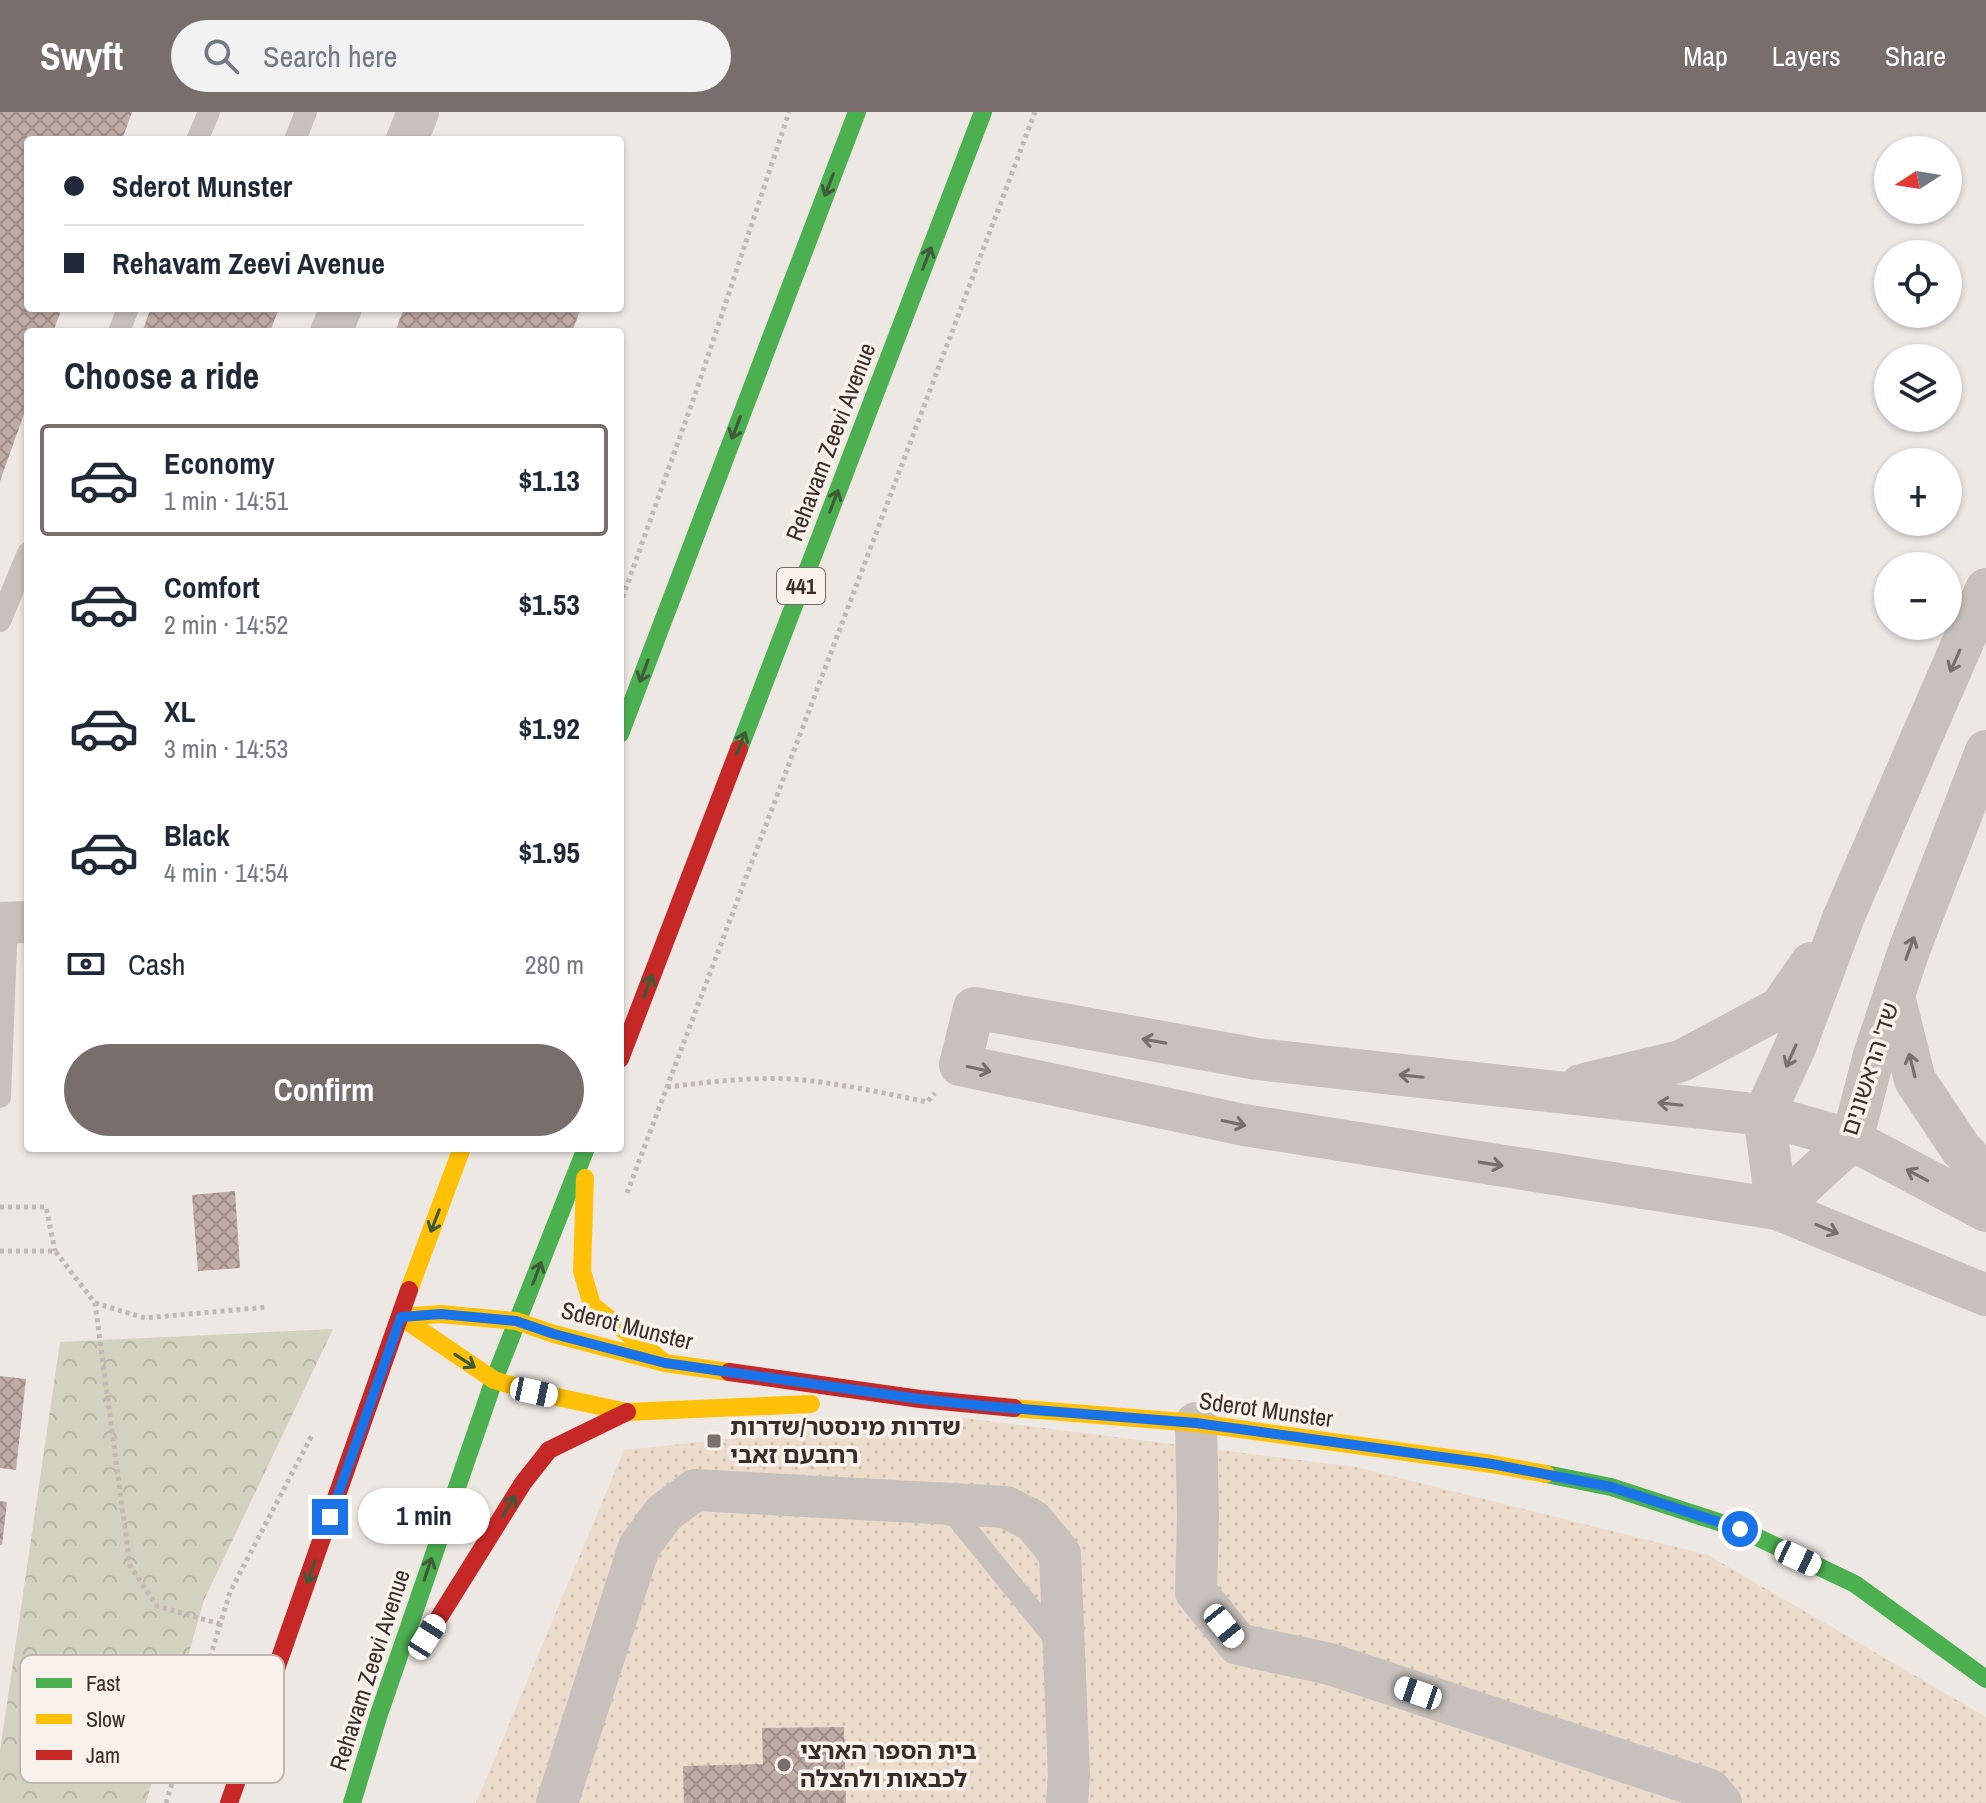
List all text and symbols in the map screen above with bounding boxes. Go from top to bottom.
search box [171,20,731,92]
text: Swyft [40,31,123,82]
icon: search [199,34,243,78]
text: Search here [263,36,397,76]
text: Map [1683,37,1728,75]
text: Layers [1772,37,1841,75]
text: Share [1885,37,1946,75]
north arrow [1874,136,1962,224]
map controls [1874,136,1962,640]
text: Sderot Munster [112,166,292,206]
one-way arrow [821,172,835,197]
button: locate [1874,240,1962,328]
text: Rehavam Zeevi Avenue [112,243,385,283]
one-way arrow [921,246,935,271]
street label: Rehavam Zeevi Avenue [778,338,883,545]
button: layers [1874,344,1962,432]
text: Choose a ride [64,352,259,400]
one-way arrow [728,415,742,440]
text: Economy [164,443,275,483]
icon: car [68,444,140,516]
button: + [1874,448,1962,536]
text: $1.13 [518,460,580,500]
text: 1 min · 14:51 [164,483,288,518]
one-way arrow [828,489,842,514]
button: − [1874,552,1962,640]
text: Comfort [164,567,260,607]
icon: car [68,568,140,640]
road number: 441 [777,568,825,604]
text: $1.53 [518,584,580,624]
text: 2 min · 14:52 [164,607,288,642]
one-way arrow [1946,648,1961,672]
one-way arrow [636,658,650,683]
text: XL [164,691,195,731]
icon: car [68,692,140,764]
text: $1.92 [518,708,580,748]
text: 3 min · 14:53 [164,731,288,766]
one-way arrow [735,731,749,756]
text: Black [164,815,230,855]
icon: car [68,816,140,888]
text: $1.95 [518,832,580,872]
text: 4 min · 14:54 [164,855,288,890]
one-way arrow [1904,937,1918,961]
icon: cash [64,942,108,986]
text: Cash [128,944,185,984]
text: 280 m [525,947,584,982]
one-way arrow [642,974,656,999]
street label: שד' הראשונים [1832,998,1906,1139]
one-way arrow [1142,1032,1167,1047]
one-way arrow [1783,1043,1798,1067]
button: Confirm [64,1044,584,1136]
one-way arrow [1903,1053,1918,1079]
one-way arrow [966,1062,992,1077]
one-way arrow [1398,1069,1425,1084]
one-way arrow [1657,1097,1684,1112]
one-way arrow [1221,1116,1246,1131]
one-way arrow [1477,1157,1503,1172]
one-way arrow [1906,1166,1929,1182]
one-way arrow [427,1208,441,1233]
one-way arrow [1814,1223,1839,1237]
one-way arrow [531,1261,545,1286]
street label: Sderot Munster [558,1293,697,1357]
one-way arrow [453,1354,476,1370]
car [508,1375,560,1409]
street label: Sderot Munster [1197,1384,1335,1434]
place label: שדרות מינסטר/שדרות רחבעם זאבי [730,1410,961,1470]
marker: שדרות מינסטר/שדרות רחבעם זאבי [705,1432,723,1450]
callout: 1 min [358,1489,490,1545]
one-way arrow [501,1495,517,1518]
text: 1 min [396,1498,452,1533]
route end [312,1499,348,1535]
route start [1722,1511,1758,1547]
car [1771,1537,1825,1579]
one-way arrow [422,1557,437,1582]
one-way arrow [302,1559,317,1584]
street label: Rehavam Zeevi Avenue [321,1565,417,1774]
car [1200,1600,1248,1652]
car [404,1610,450,1664]
legend [20,1655,284,1783]
text: Fast [86,1668,120,1698]
car [1391,1674,1445,1712]
text: Slow [86,1704,125,1734]
place label: בית הספר הארצי לכבאות ולהצלה [800,1734,977,1794]
text: Jam [86,1740,120,1770]
marker: בית הספר הארצי לכבאות ולהצלה [775,1756,793,1774]

